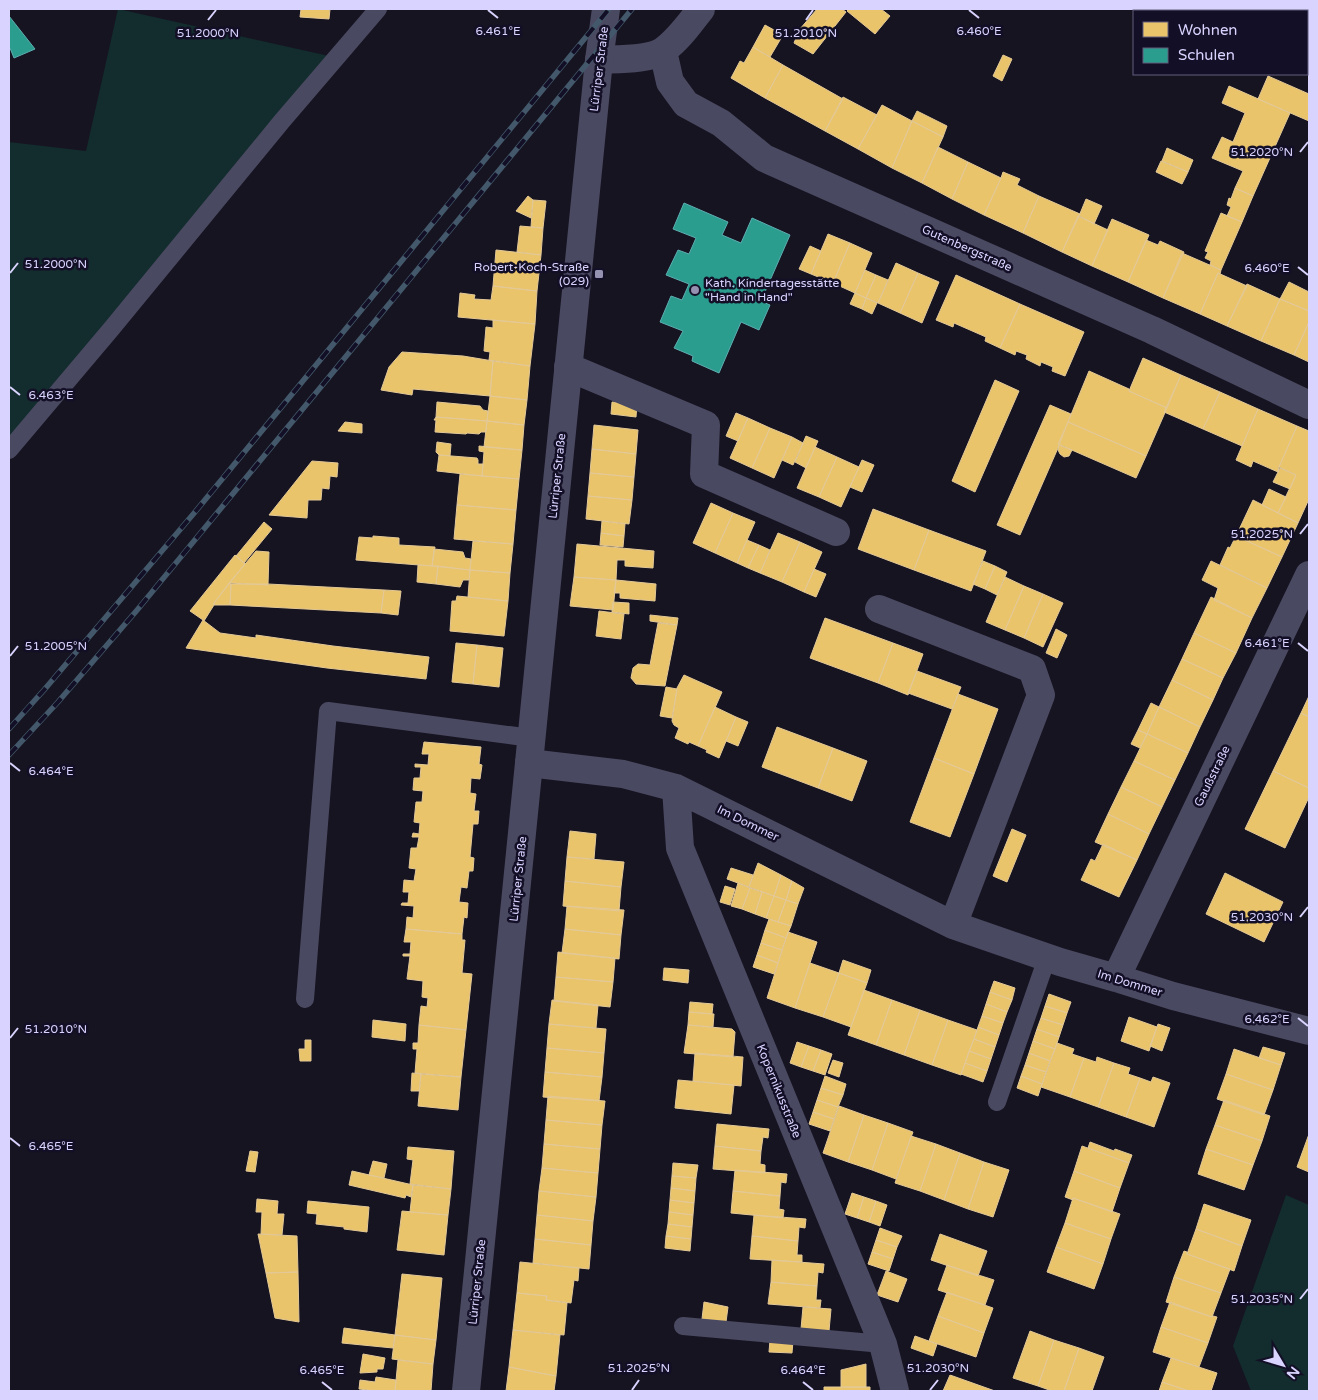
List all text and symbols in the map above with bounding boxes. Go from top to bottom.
legend [1133,10,1308,75]
text: Wohnen [1178,21,1238,39]
text: 6.461°E [475,24,521,38]
text: 6.460°E [956,24,1002,38]
street label: Lürriper Straße [587,25,611,112]
text: 51.2000°N [177,26,239,40]
text: 51.2010°N [775,26,837,40]
text: Schulen [1178,46,1235,64]
text: 51.2020°N [1231,145,1293,159]
street label: Gutenbergstraße [920,222,1014,274]
text: 51.2000°N [25,257,87,271]
place label: Robert-Koch-Straße (029) [474,260,589,288]
text: 6.460°E [1244,261,1290,275]
marker: Robert-Koch-Straße (029) [593,268,605,280]
place label: Kath. Kindertagesstätte "Hand in Hand" [705,276,840,304]
marker: Kath. Kindertagesstätte "Hand in Hand" [689,284,701,296]
text: 6.463°E [28,388,74,402]
street label: Lürriper Straße [546,432,568,519]
text: 51.2025°N [1231,527,1293,541]
text: 6.461°E [1244,636,1290,650]
text: 51.2005°N [25,639,87,653]
street label: Gaußstraße [1191,743,1233,809]
text: 6.464°E [28,764,74,778]
street label: Im Dommer [715,802,782,844]
street label: Lürriper Straße [507,835,529,922]
text: 51.2030°N [1231,910,1293,924]
street label: Im Dommer [1096,967,1164,1000]
text: 6.462°E [1244,1012,1290,1026]
text: 51.2010°N [25,1022,87,1036]
street label: Kopernikusstraße [754,1042,804,1140]
text: 6.465°E [29,1139,74,1153]
street label: Lürriper Straße [466,1238,488,1325]
text: 51.2035°N [1231,1292,1293,1306]
north arrow [1258,1340,1308,1390]
text: 51.2025°N [608,1361,670,1375]
text: 51.2030°N [907,1361,969,1375]
text: 6.465°E [300,1363,345,1377]
text: 6.464°E [780,1363,826,1377]
text: N [1283,1363,1303,1382]

